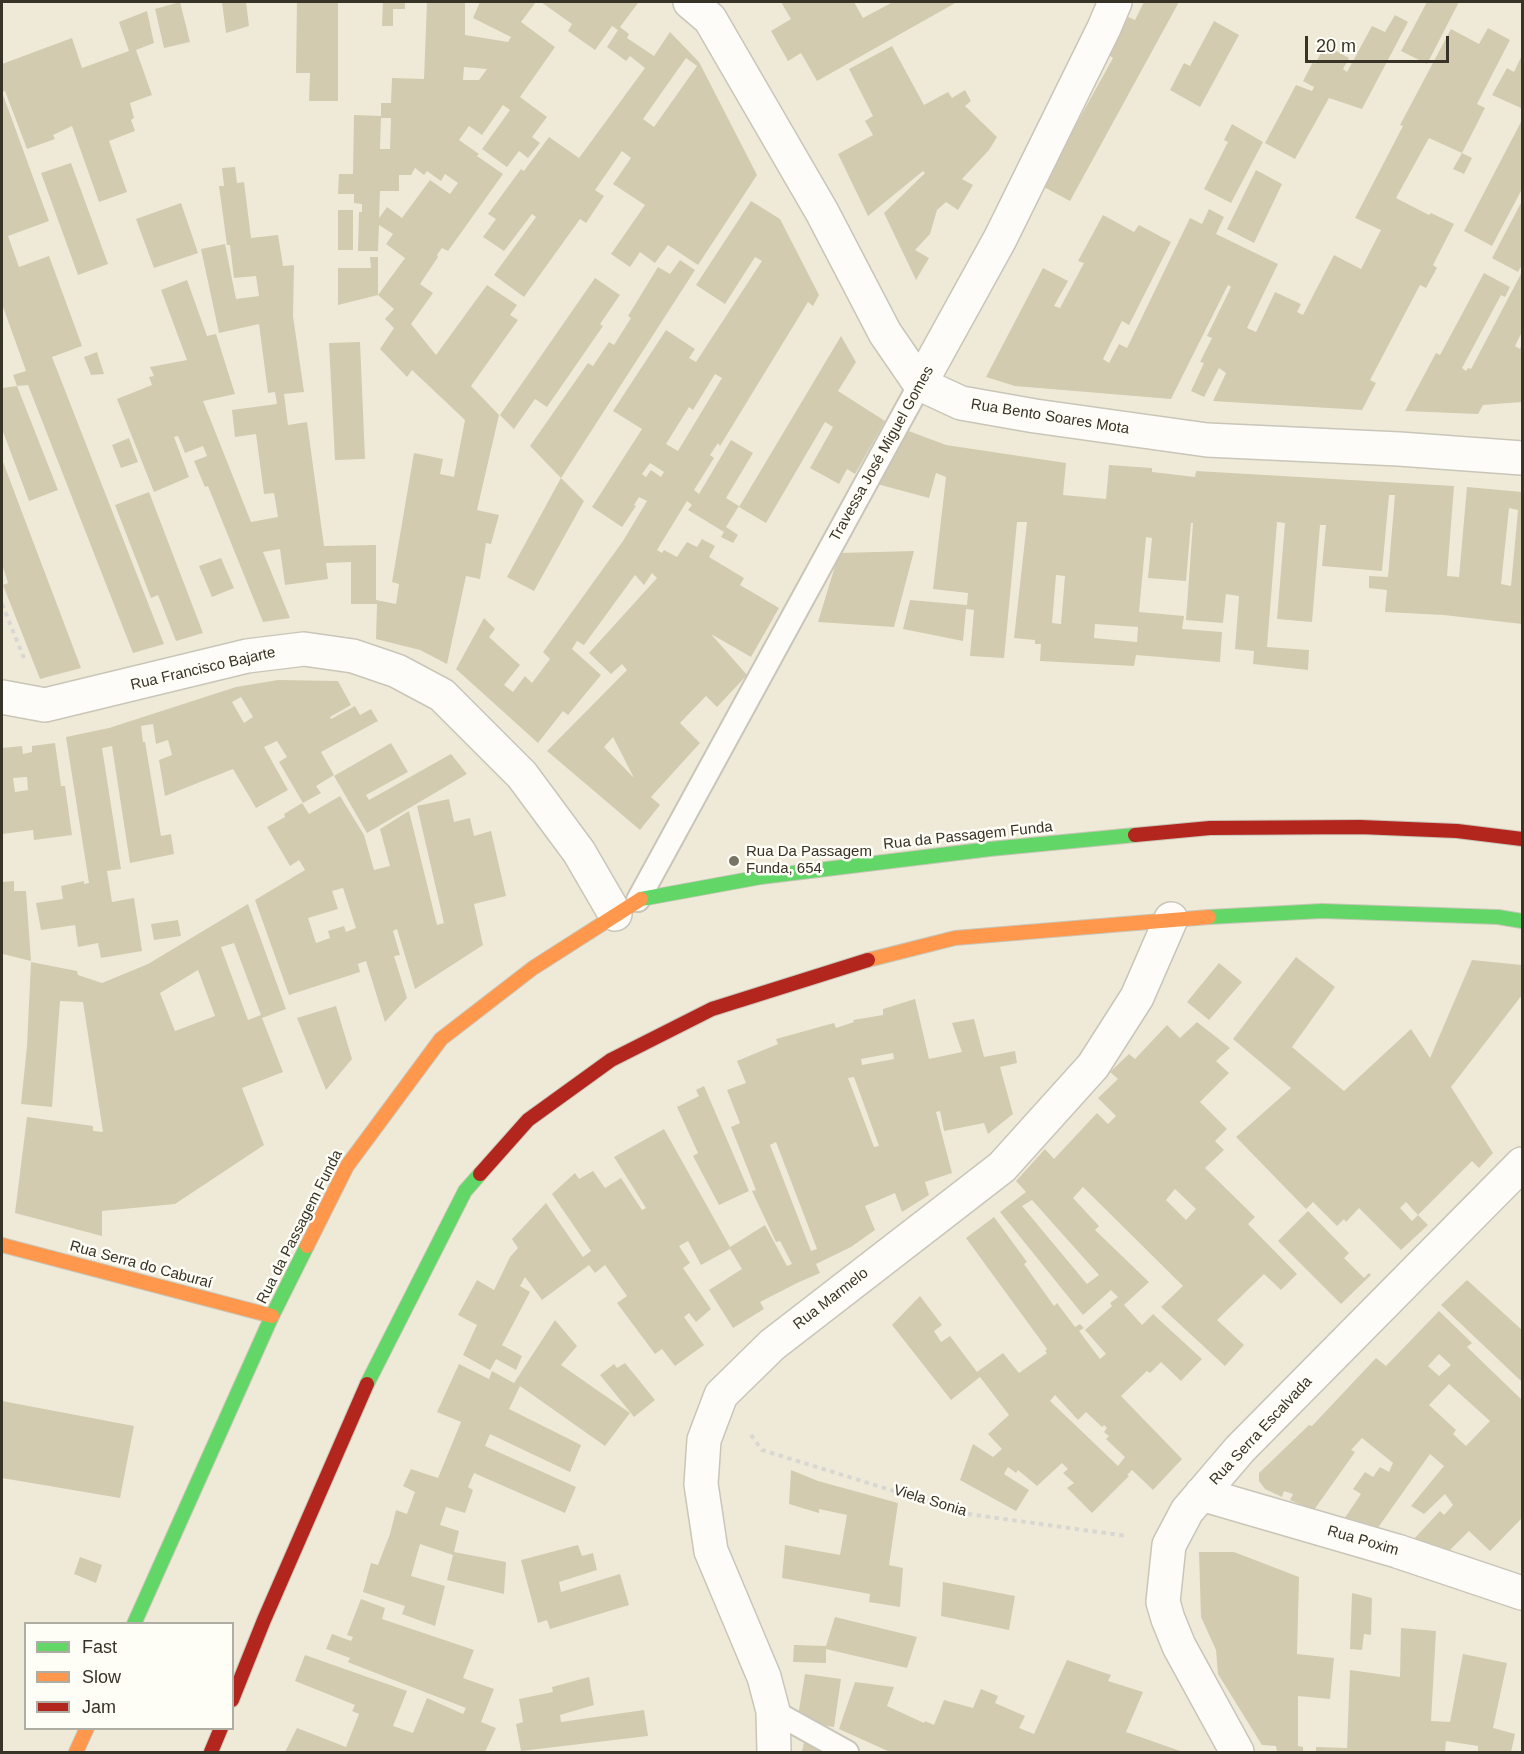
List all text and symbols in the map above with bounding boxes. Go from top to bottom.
scale bar [1308,24,1452,62]
text: 20 m [1316,36,1356,56]
street label: Travessa José Miguel Gomes [826,363,938,545]
street label: Rua Bento Soares Mota [970,396,1130,438]
street label: Rua Francisco Bajarte [129,644,277,694]
street label: Rua da Passagem Funda [882,818,1054,854]
place label: Rua Da Passagem Funda, 654 [746,843,872,878]
marker: Rua Da Passagem Funda, 654 [727,854,741,868]
street label: Rua da Passagem Funda [253,1147,347,1307]
street label: Rua Serra do Caburaí [68,1237,214,1293]
street label: Rua Marmelo [790,1264,872,1334]
street label: Rua Serra Escalvada [1206,1373,1316,1489]
street label: Viela Sonia [891,1481,969,1521]
street label: Rua Poxim [1325,1522,1401,1560]
legend [24,1622,234,1730]
text: Fast [82,1637,117,1657]
text: Slow [82,1667,121,1687]
text: Jam [82,1697,116,1717]

